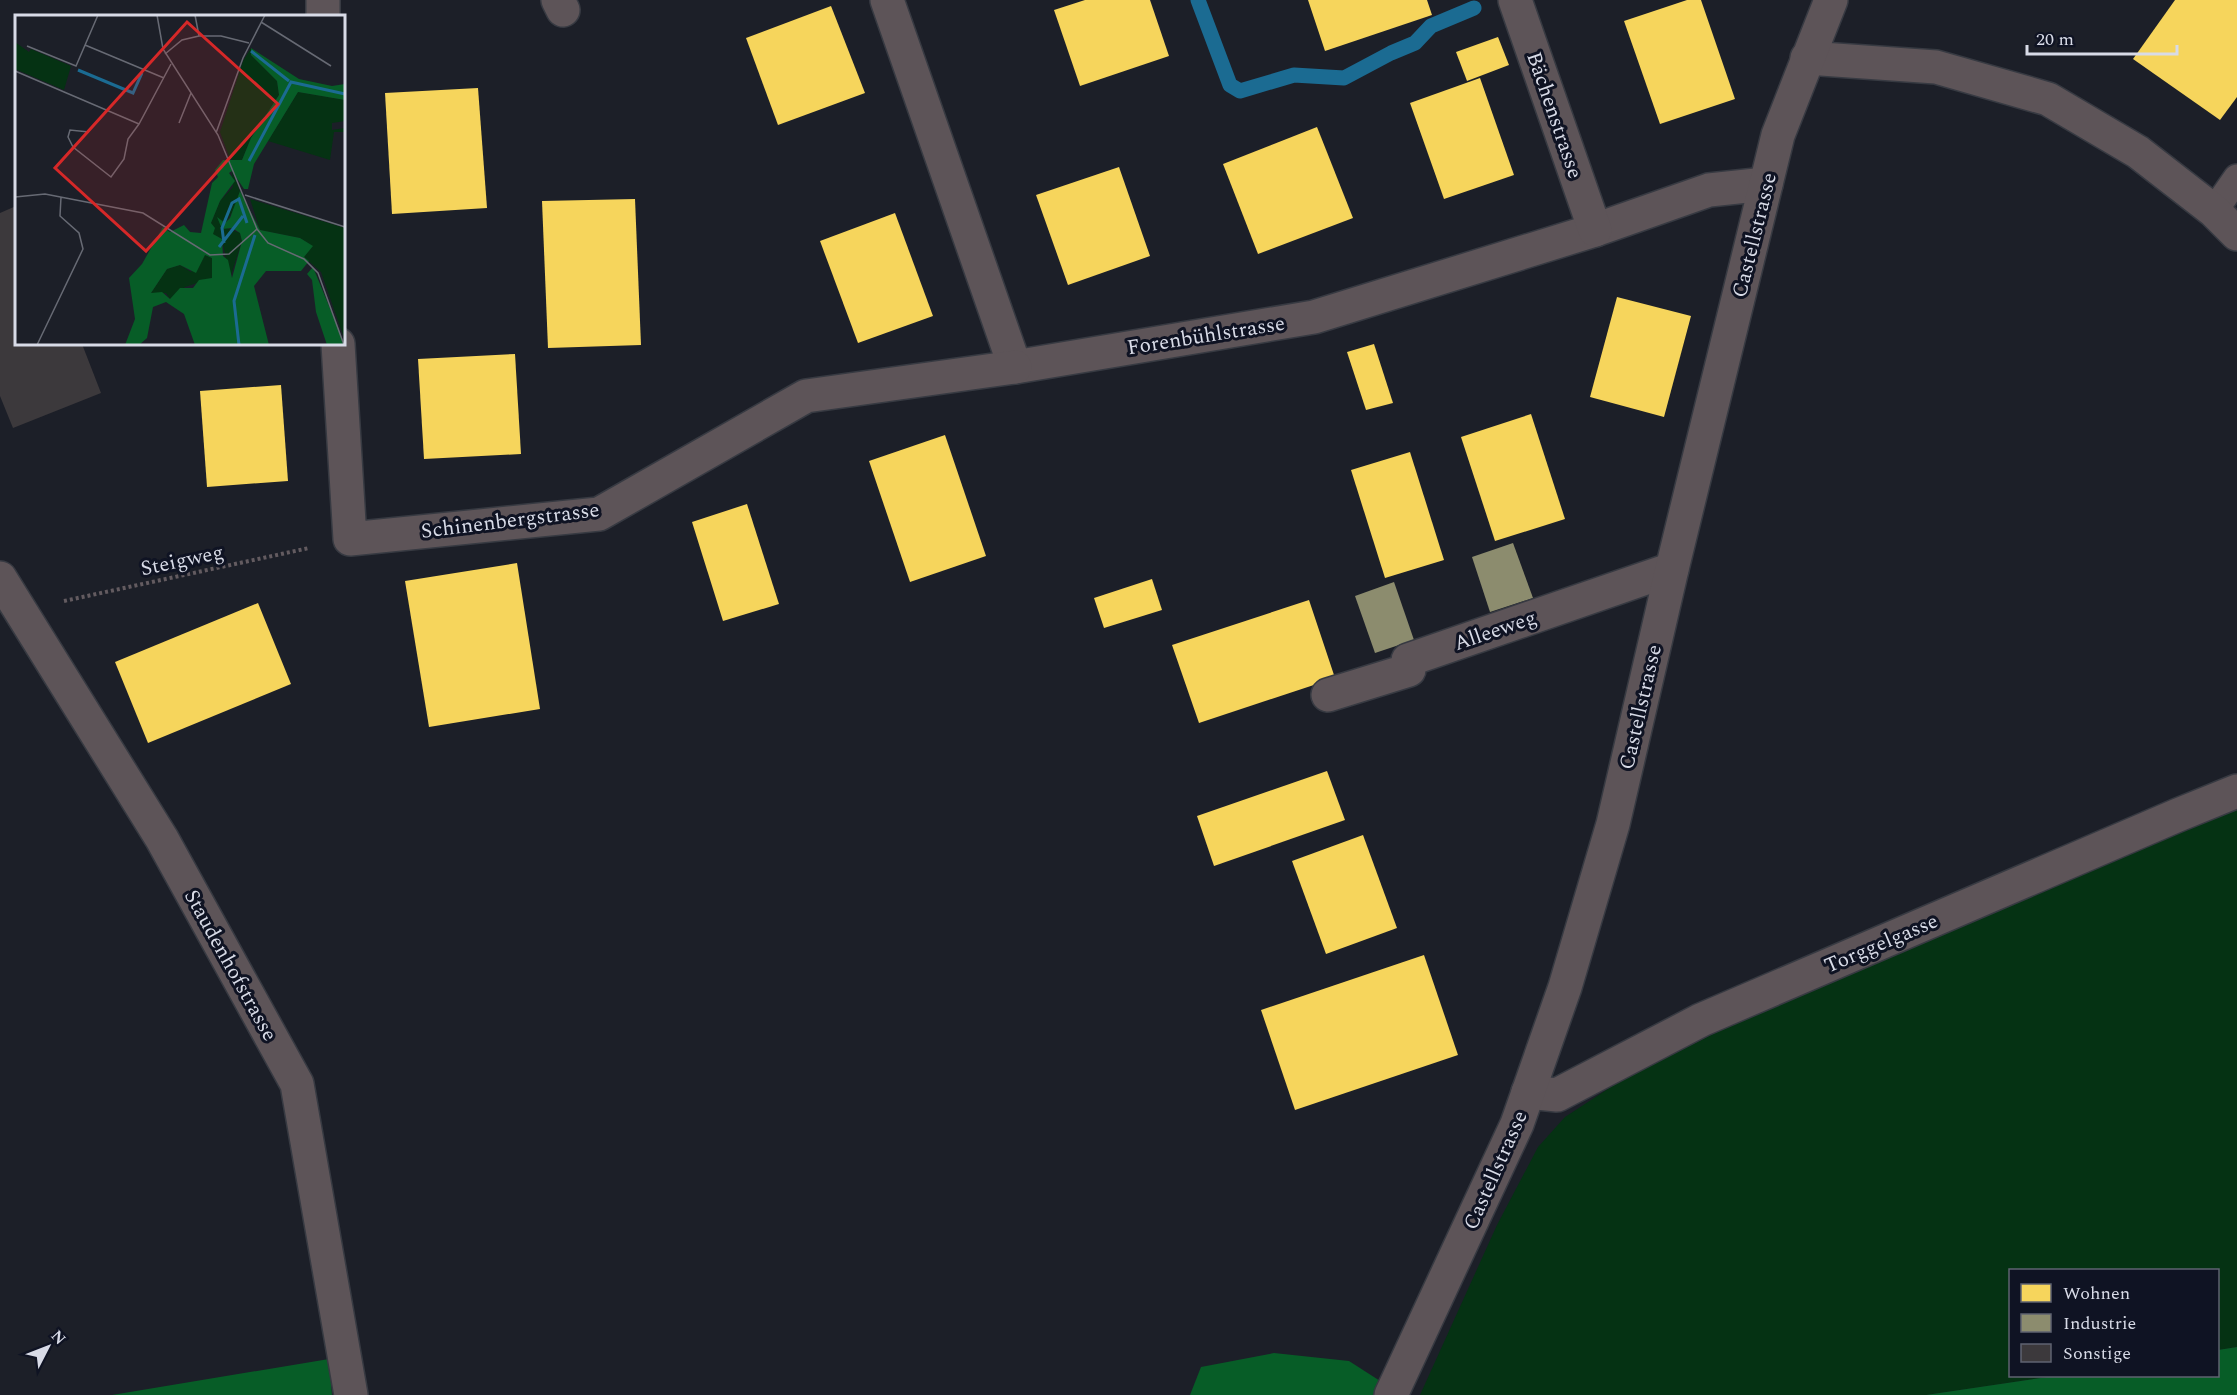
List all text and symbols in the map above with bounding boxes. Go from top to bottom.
inset map [15,15,345,345]
scale bar [2027,18,2177,56]
text: 20 m [2036,26,2074,53]
street label: Bächenstrasse [1517,48,1591,183]
street label: Castellstrasse [1724,169,1786,301]
street label: Forenbühlstrasse [1125,308,1287,364]
street label: Schinenbergstrasse [419,494,601,548]
street label: Steigweg [138,537,227,585]
street label: Alleeweg [1450,602,1541,660]
street label: Castellstrasse [1611,641,1671,773]
street label: Staudenhofstrasse [175,884,285,1047]
street label: Torggelgasse [1819,906,1943,982]
street label: Castellstrasse [1455,1106,1537,1235]
legend [2009,1269,2219,1377]
text: Wohnen [2063,1280,2130,1307]
text: Industrie [2063,1310,2136,1337]
north arrow [18,1317,78,1377]
text: N [45,1325,72,1351]
text: Sonstige [2063,1340,2131,1367]

